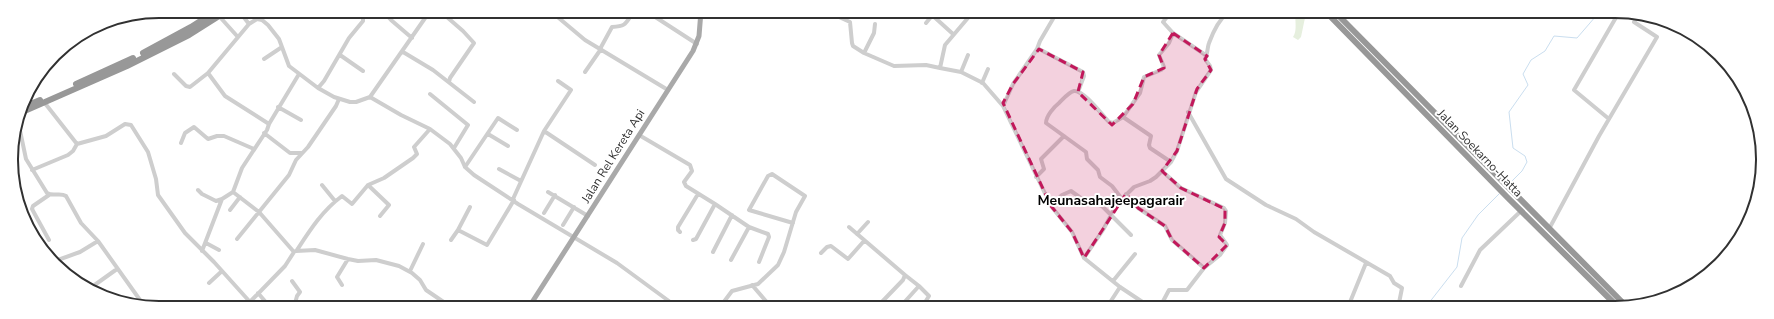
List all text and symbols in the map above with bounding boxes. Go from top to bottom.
street label: Jalan Soekarno-Hatta [1433,105,1526,200]
street label: Jalan Rel Kereta Api [577,106,648,207]
district label: Meunasahajeepagarair [1037,191,1185,210]

